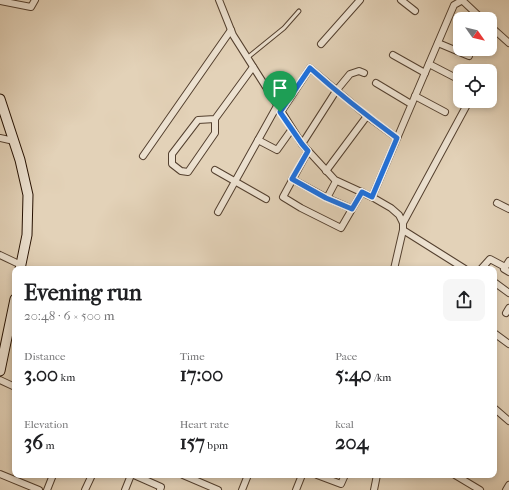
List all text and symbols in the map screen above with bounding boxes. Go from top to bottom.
north arrow [453,12,497,56]
map controls [453,12,497,108]
button: locate [453,64,497,108]
pin [263,71,297,112]
icon: arrive [269,77,291,99]
button: share [443,279,485,321]
text: Evening run [24,280,142,306]
text: 20:48 · 6 × 500 m [24,308,115,323]
text: Distance [24,350,65,363]
text: Time [180,350,205,363]
text: Pace [335,350,357,363]
text: 3.00 [24,363,58,386]
text: 17:00 [180,363,223,386]
text: 5:40 [335,363,372,386]
text: km [58,371,75,384]
text: /km [372,371,392,384]
text: Elevation [24,418,68,431]
text: Heart rate [180,418,229,431]
text: kcal [335,418,354,431]
text: 36 [24,431,43,454]
text: 157 [180,431,205,454]
text: 204 [335,431,368,454]
text: m [43,439,55,452]
text: bpm [205,439,228,452]

